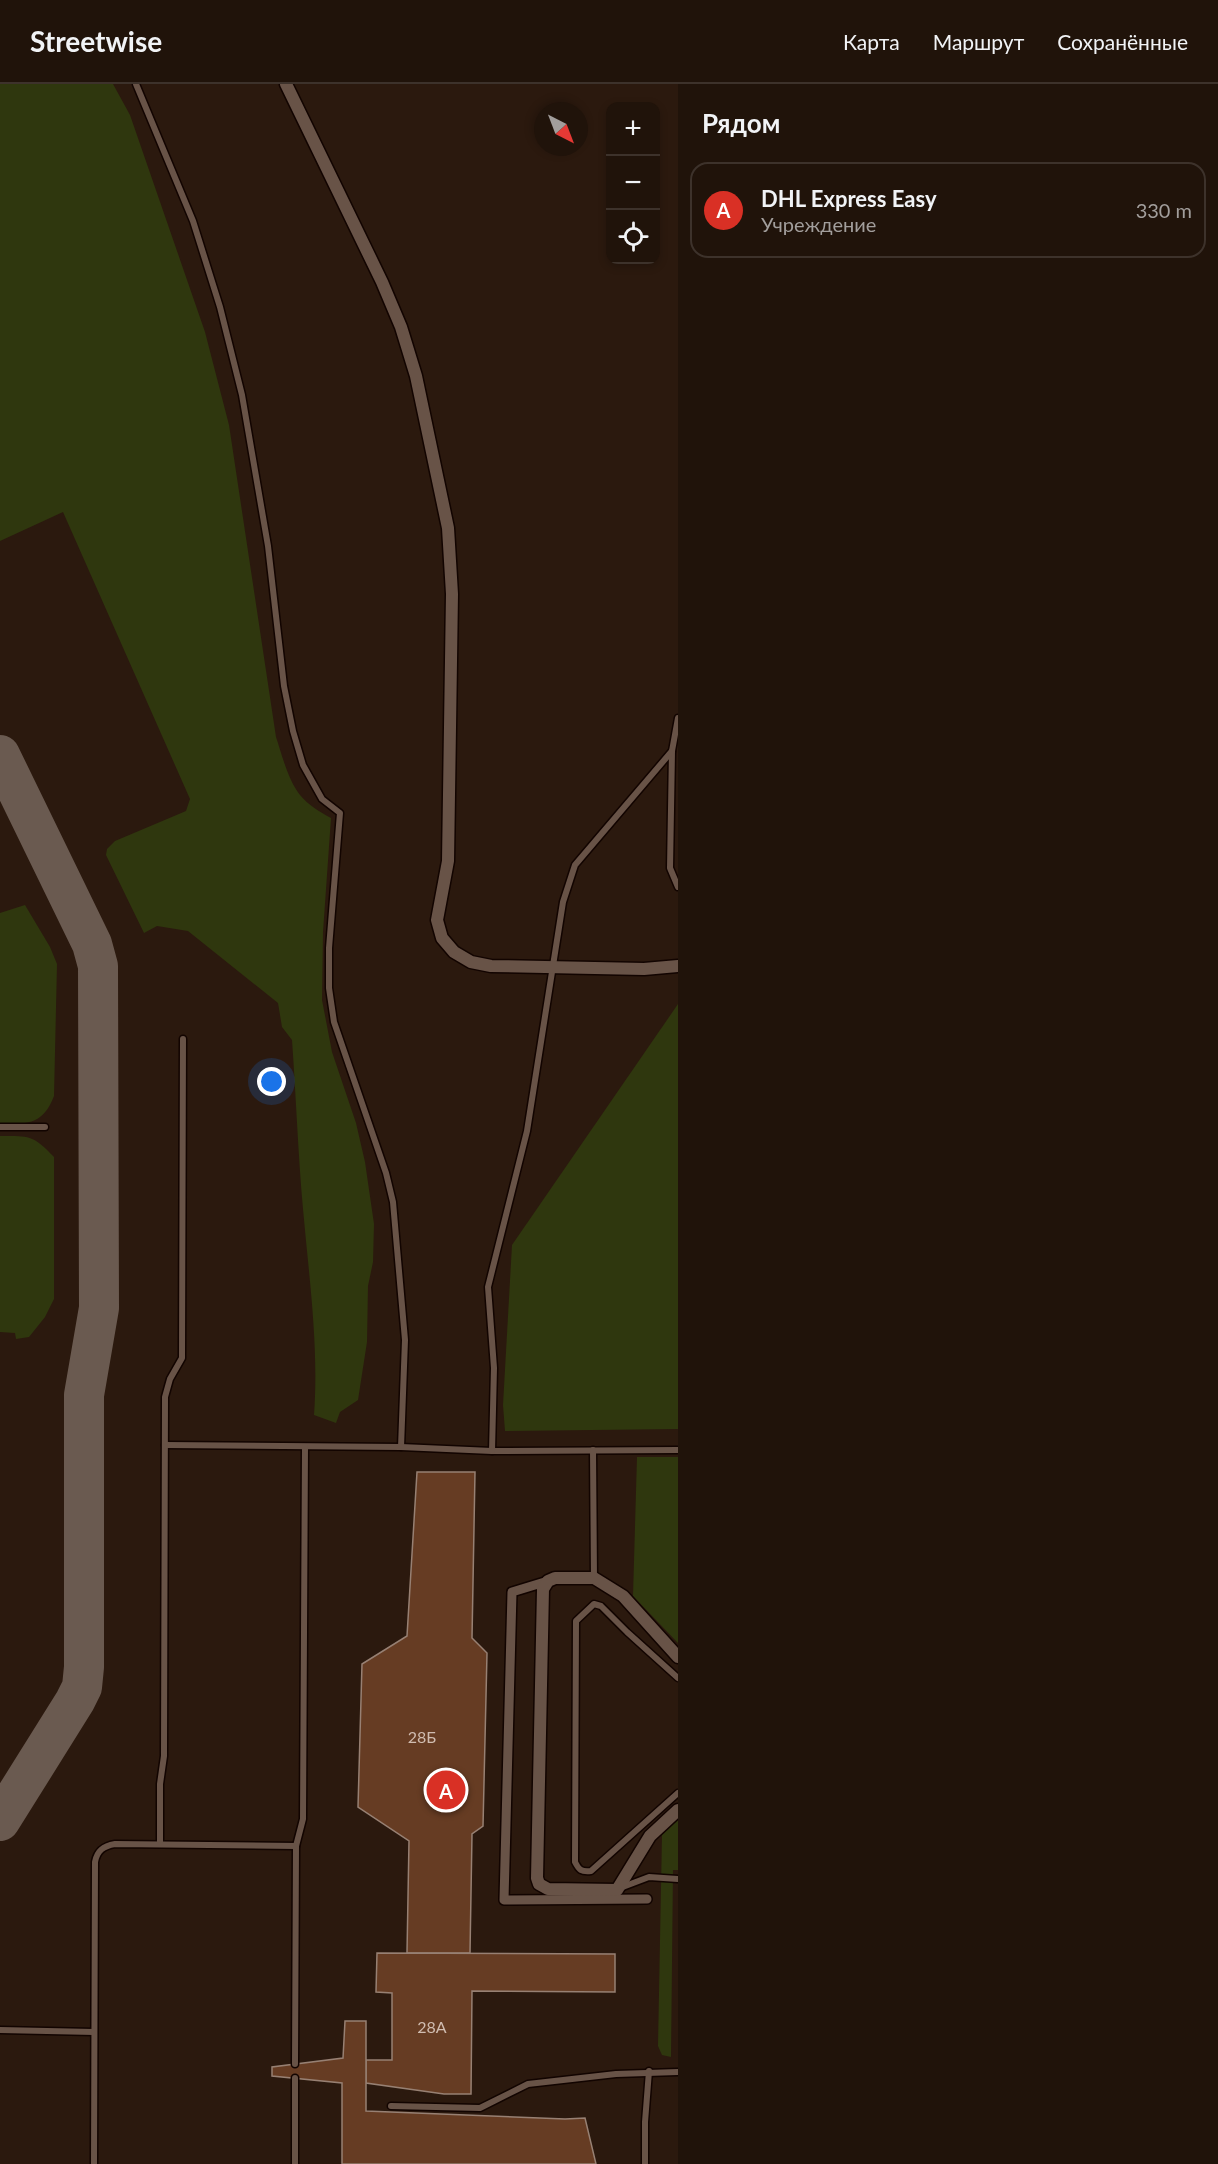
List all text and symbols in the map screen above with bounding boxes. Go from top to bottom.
text: Streetwise [30,24,162,58]
text: Карта [843,29,900,54]
text: Маршрут [933,29,1024,54]
text: Сохранённые [1057,29,1188,54]
north arrow [534,102,588,156]
map controls [606,102,660,264]
button: + [606,102,660,156]
text: Рядом [702,107,780,139]
button: − [606,156,660,210]
text: DHL Express Easy [761,185,937,212]
text: A [717,198,730,222]
text: 330 m [1136,198,1192,222]
button: locate [606,210,660,264]
text: Учреждение [761,212,876,236]
your location [257,1067,286,1096]
house number: 28Б [408,1727,436,1746]
pin: A [426,1768,466,1812]
house number: 28А [417,2017,447,2036]

